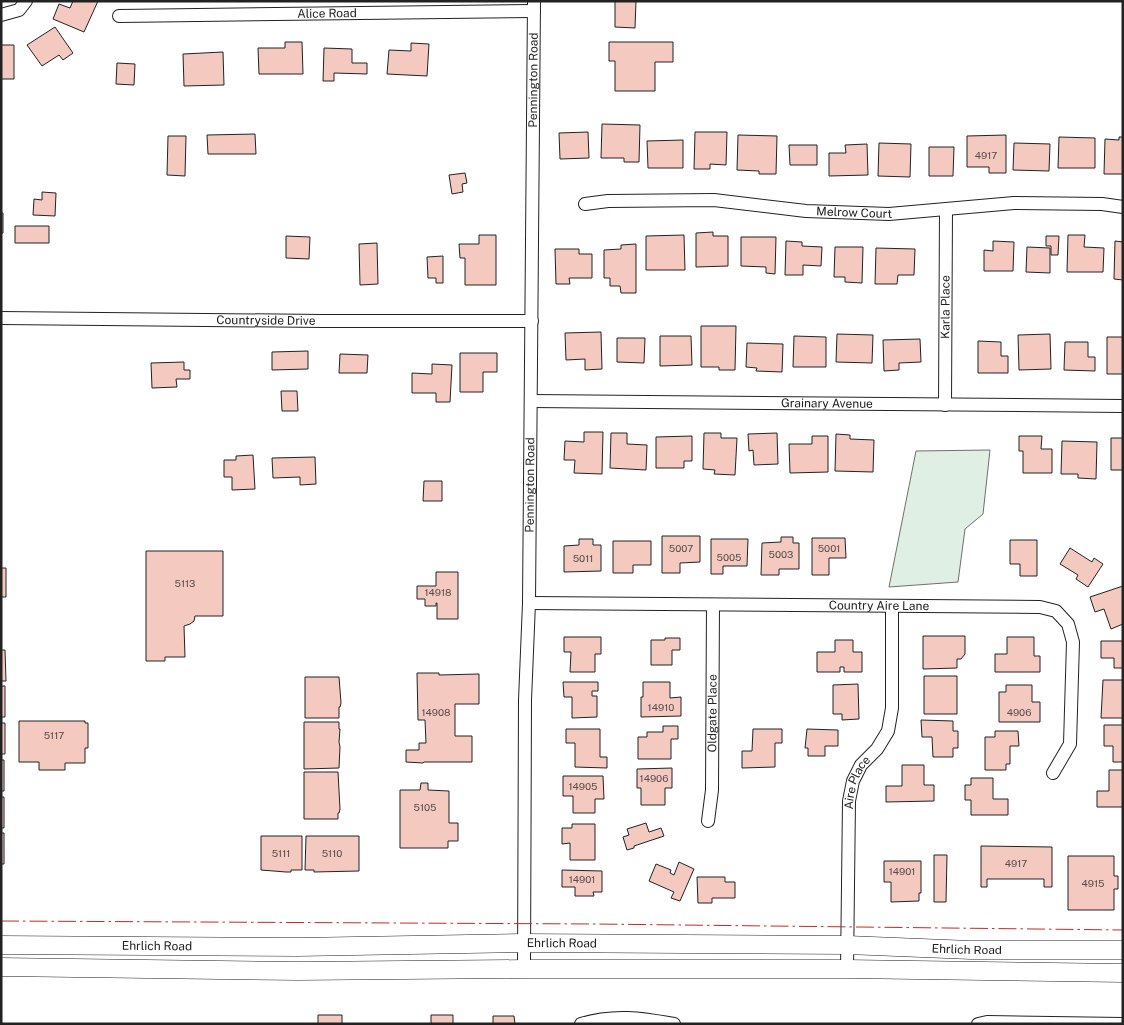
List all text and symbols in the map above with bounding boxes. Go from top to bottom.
street label: Alice Road [297,6,357,21]
street label: Pennington Road [526,32,541,128]
house number: 4917 [975,149,997,161]
street label: Melrow Court [816,204,893,221]
street label: Karla Place [938,275,953,339]
street label: Countryside Drive [216,313,316,328]
street label: Grainary Avenue [781,396,873,411]
street label: Pennington Road [523,437,537,533]
house number: 5007 [669,542,693,554]
house number: 5001 [818,542,840,554]
house number: 5003 [769,548,793,560]
house number: 5005 [717,551,742,563]
house number: 5011 [573,552,593,564]
house number: 5113 [175,577,195,589]
house number: 14918 [424,586,452,598]
street label: Country Aire Lane [829,598,930,613]
street label: Oldgate Place [705,674,720,752]
house number: 14910 [648,701,674,713]
house number: 14908 [421,706,451,718]
house number: 4906 [1007,706,1031,718]
house number: 5117 [44,729,64,741]
street label: Aire Place [842,753,873,810]
house number: 14906 [640,772,668,784]
house number: 14905 [568,780,598,792]
house number: 5105 [413,801,437,813]
house number: 5111 [272,847,290,859]
house number: 5110 [322,847,342,859]
house number: 4917 [1005,857,1027,869]
house number: 14901 [889,865,915,877]
house number: 14901 [569,873,595,885]
house number: 4915 [1081,877,1105,889]
street label: Ehrlich Road [527,936,597,950]
street label: Ehrlich Road [122,939,192,953]
street label: Ehrlich Road [931,941,1002,957]

